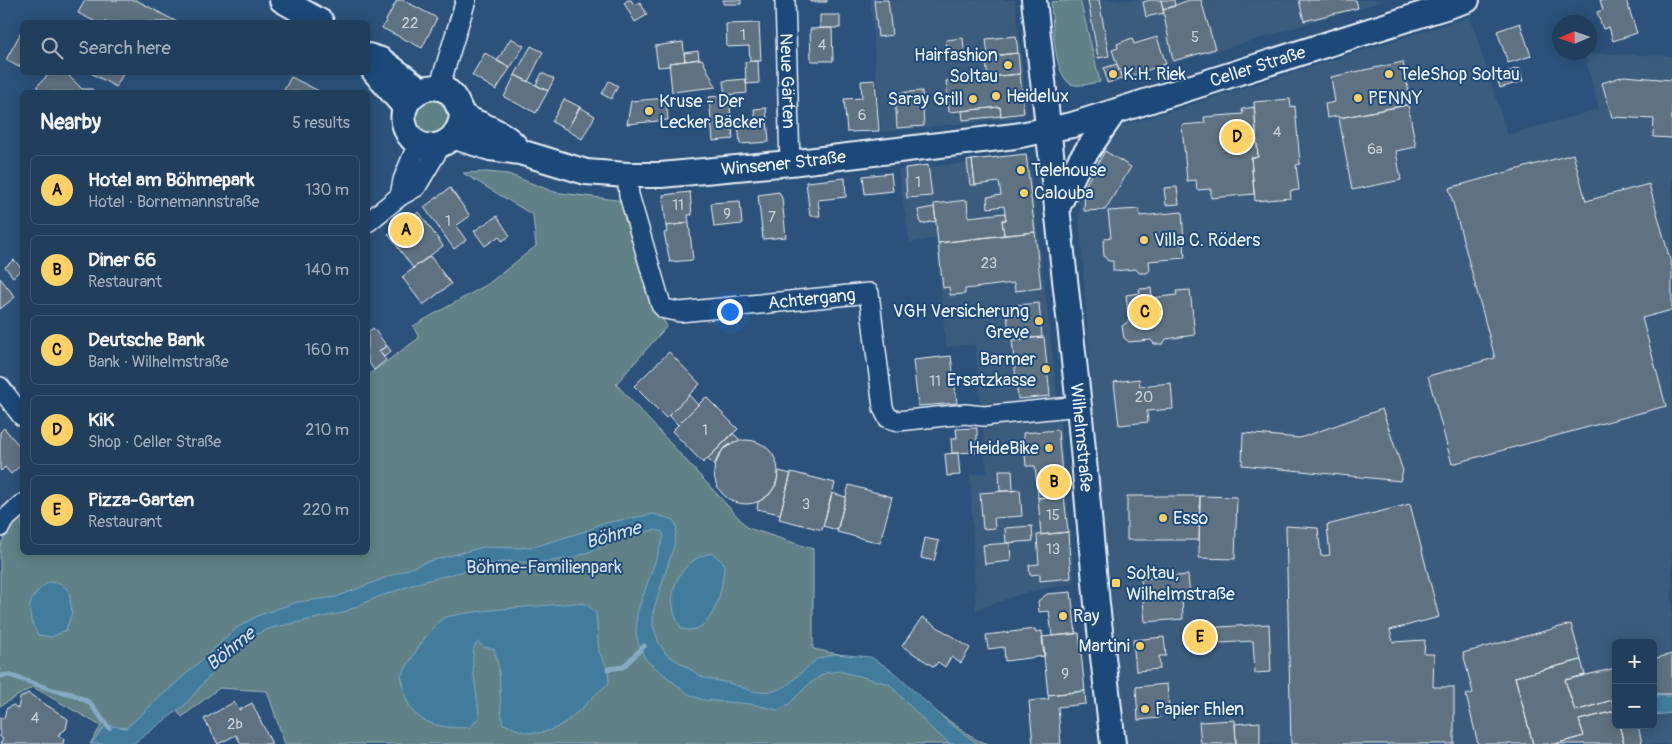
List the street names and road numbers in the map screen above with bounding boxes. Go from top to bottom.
street label: Neue Gärten [774,33,800,129]
street label: Celler Straße [1207,41,1309,93]
street label: Winsener Straße [720,145,847,181]
street label: Achtergang [767,283,857,315]
street label: Wilhelmstraße [1065,382,1098,493]

